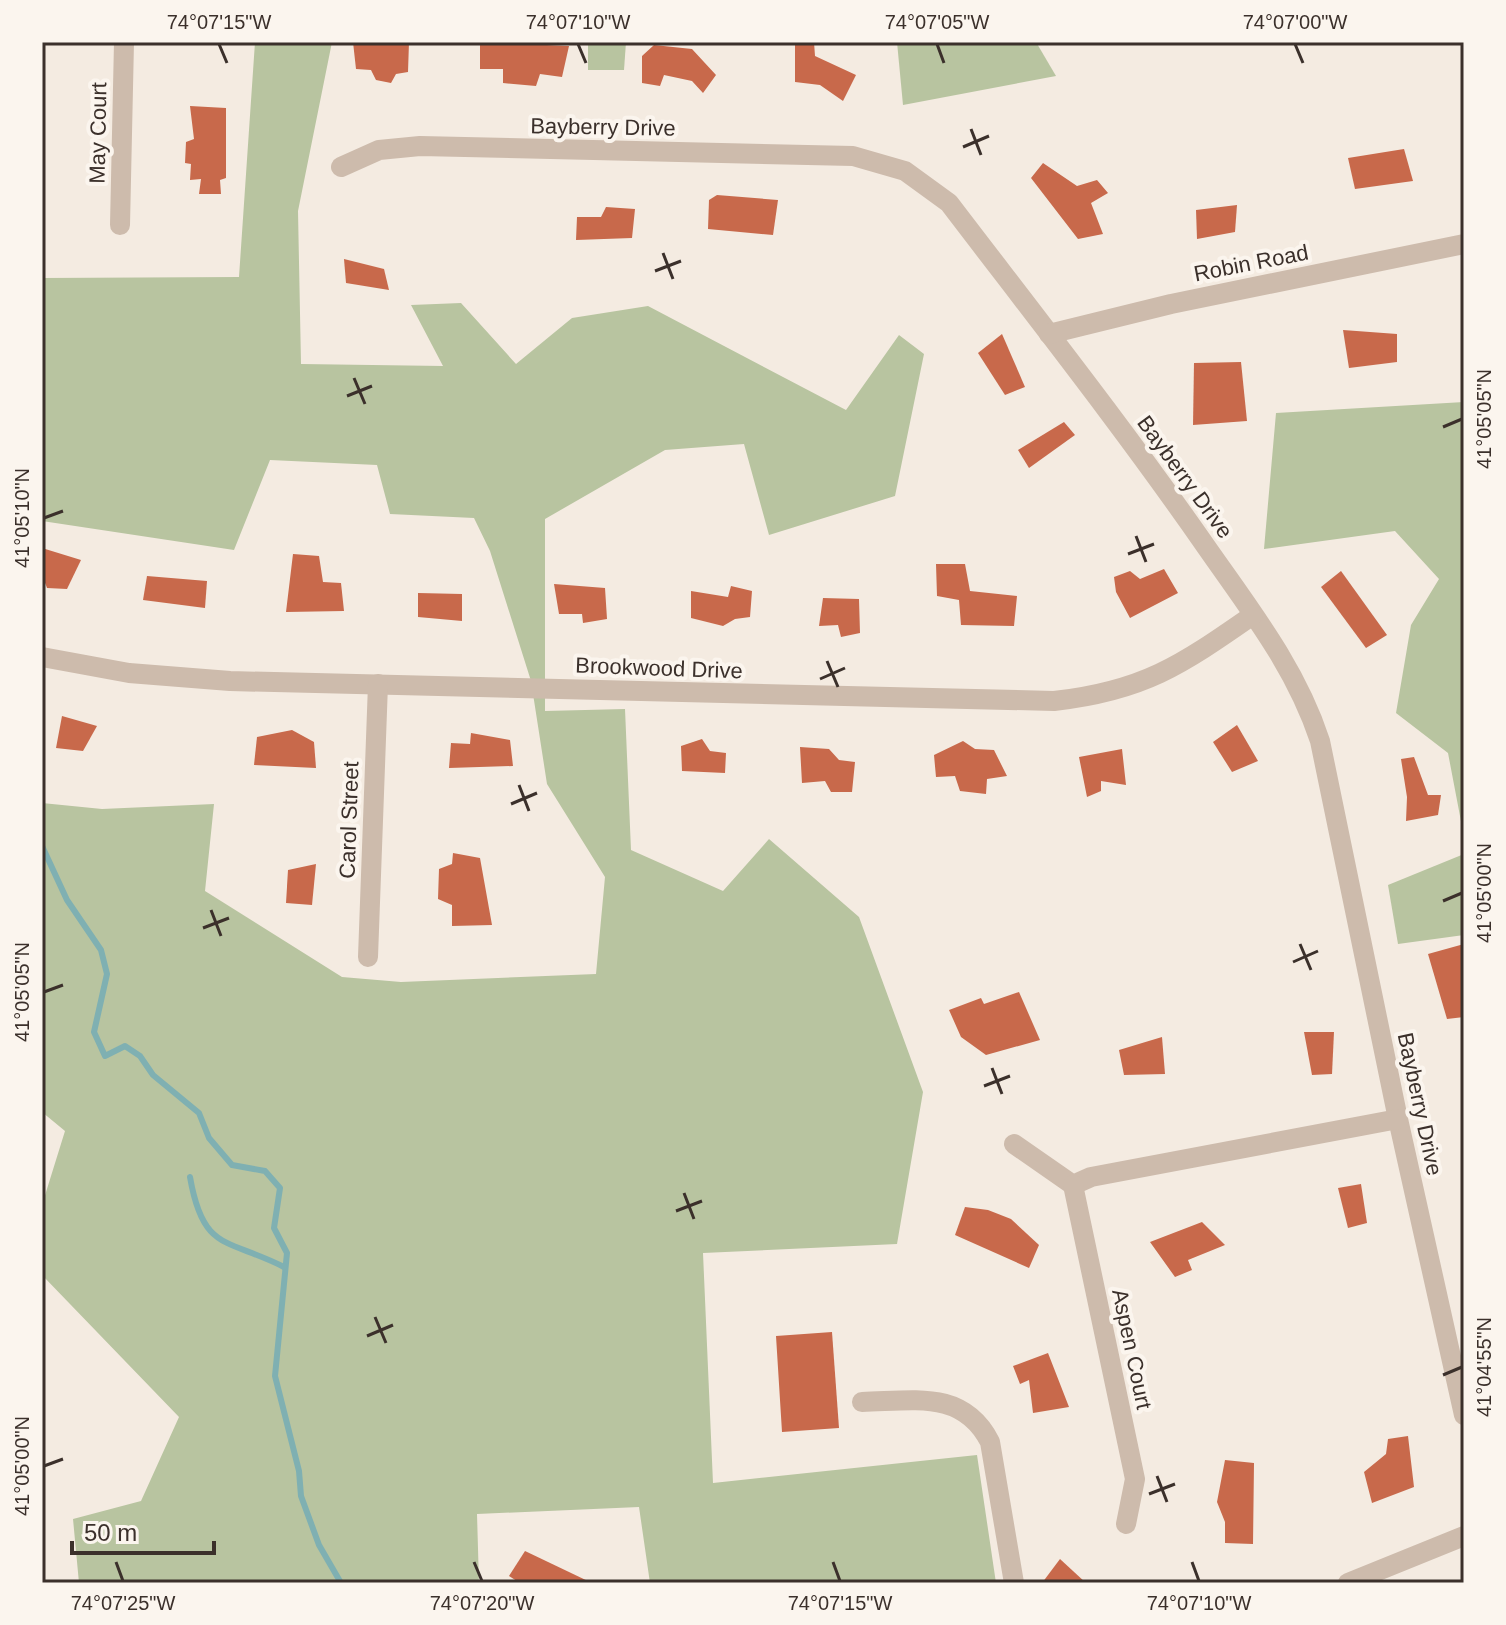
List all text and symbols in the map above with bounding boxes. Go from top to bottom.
text: 74°07'15"W [167,11,271,33]
text: 74°07'10"W [526,11,630,33]
text: 74°07'05"W [885,11,989,33]
text: 74°07'00"W [1243,11,1347,33]
street label: May Court [85,82,111,184]
street label: Bayberry Drive [530,113,676,141]
street label: Robin Road [1192,240,1310,286]
text: 41°05'05"N [1473,369,1495,469]
street label: Bayberry Drive [1132,411,1238,543]
text: 41°05'10"N [11,468,33,568]
street label: Brookwood Drive [575,653,743,683]
street label: Carol Street [334,761,364,879]
text: 41°05'00"N [1473,843,1495,943]
text: 41°05'05"N [11,942,33,1042]
street label: Bayberry Drive [1393,1030,1447,1178]
street label: Aspen Court [1107,1287,1157,1411]
text: 41°04'55"N [1473,1317,1495,1417]
text: 41°05'00"N [11,1416,33,1516]
scale bar [72,1505,214,1555]
text: 50 m [84,1519,137,1546]
text: 74°07'25"W [71,1592,175,1614]
text: 74°07'20"W [430,1592,534,1614]
text: 74°07'15"W [788,1592,892,1614]
text: 74°07'10"W [1147,1592,1251,1614]

